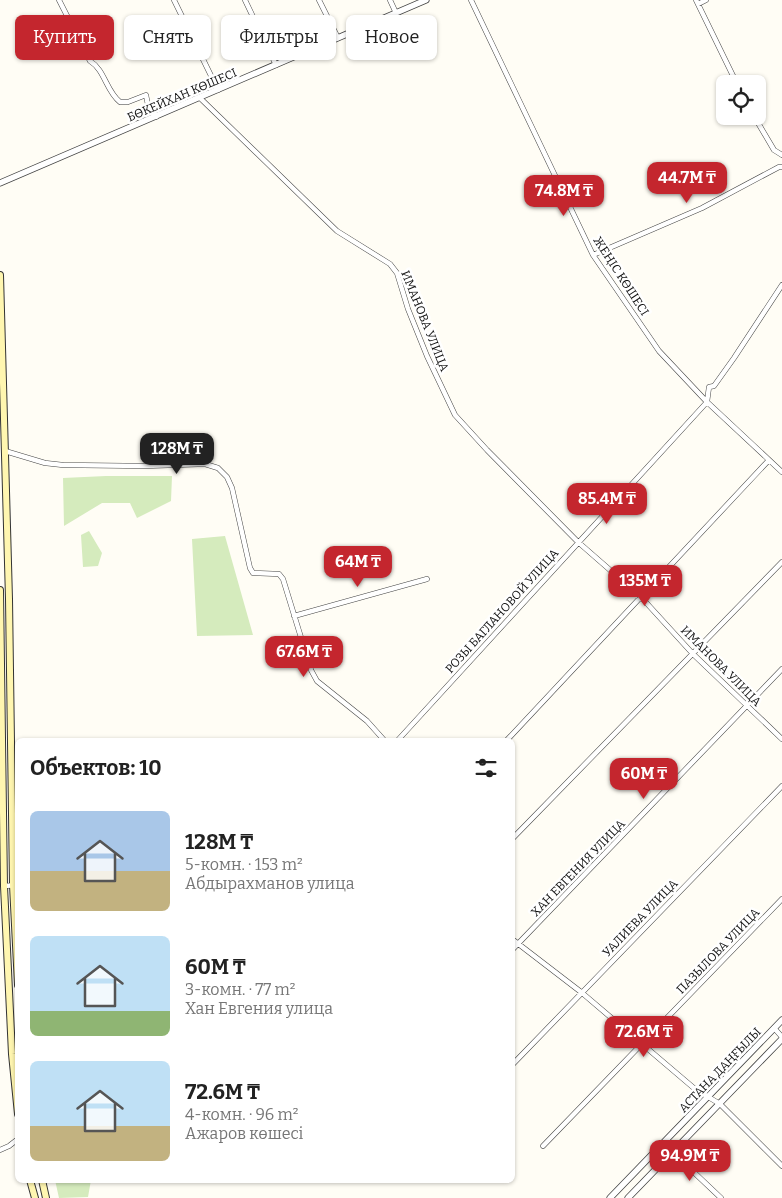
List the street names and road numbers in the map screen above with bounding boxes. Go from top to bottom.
street label: БӨКЕЙХАН КӨШЕСІ [125,65,239,124]
street label: ЖЕҢІС КӨШЕСІ [590,234,652,318]
street label: ИМАНОВА УЛИЦА [398,268,452,374]
street label: РОЗЫ БАГЛАНОВОЙ УЛИЦА [442,545,562,676]
street label: ИМАНОВА УЛИЦА [678,623,764,709]
street label: ХАН ЕВГЕНИЯ УЛИЦА [528,816,628,919]
street label: УАЛИЕВА УЛИЦА [599,876,681,960]
street label: ПАЗЫЛОВА УЛИЦА [674,905,763,997]
street label: АСТАНА ДАҢҒЫЛЫ [676,1025,764,1115]

